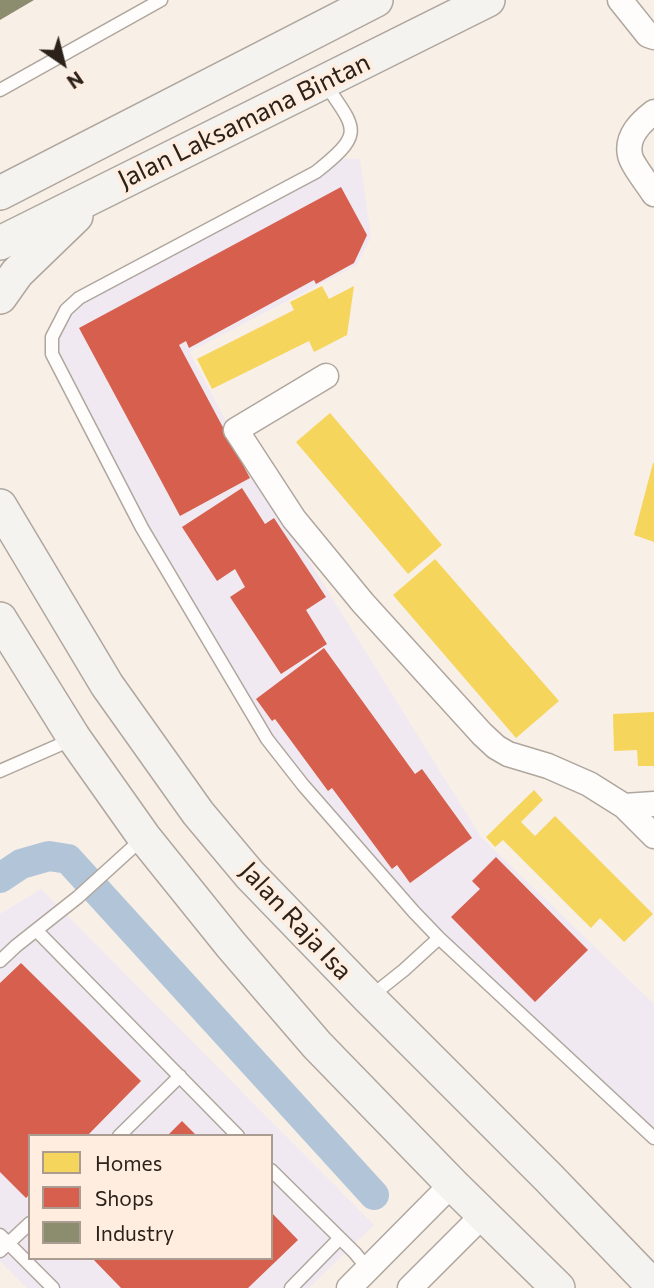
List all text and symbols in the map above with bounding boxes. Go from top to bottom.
north arrow [28,28,98,98]
street label: Jalan Laksamana Bintan [113,46,375,196]
text: N [63,67,88,94]
street label: Jalan Raja Isa [233,855,359,987]
legend [28,1134,273,1260]
text: Homes [95,1150,162,1175]
text: Shops [95,1185,154,1210]
text: Industry [95,1220,174,1245]

